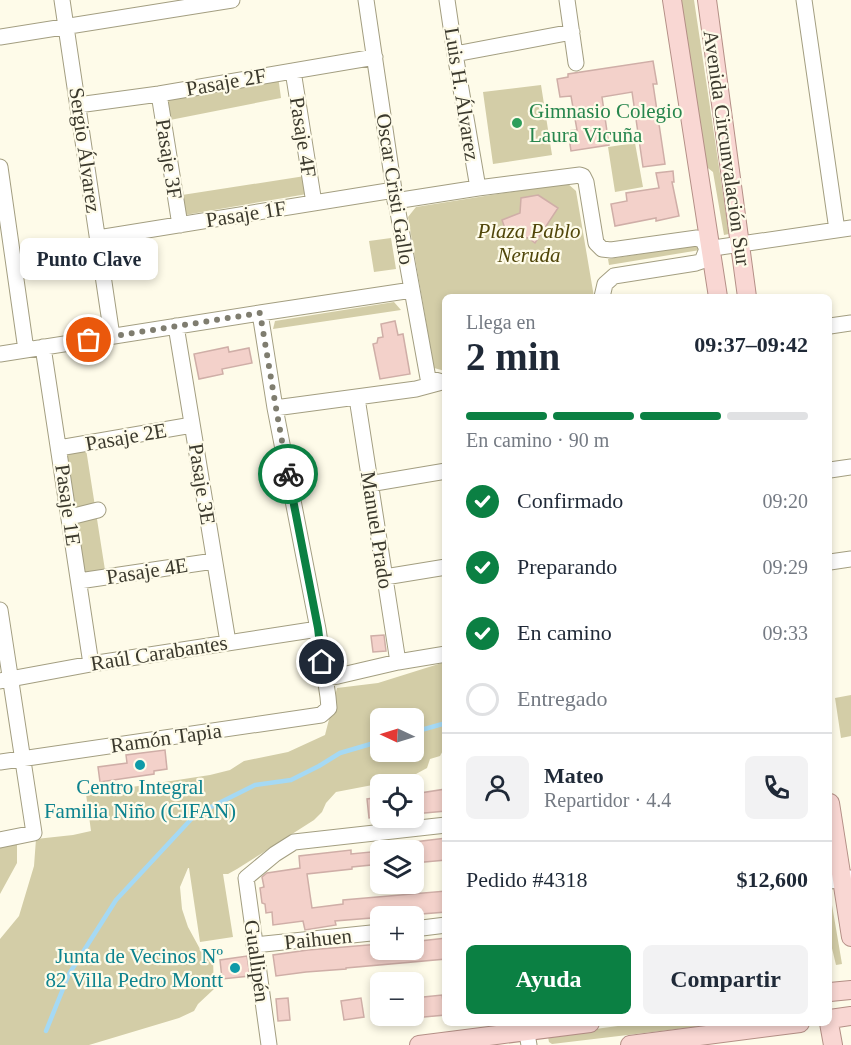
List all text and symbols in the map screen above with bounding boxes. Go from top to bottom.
street label: Luis H. Álvarez [440,26,484,162]
street label: Avenida Circunvalación Sur [699,29,755,267]
street label: Pasaje 2F [184,63,268,101]
street label: Sergio Álvarez [64,86,106,214]
street label: Pasaje 4F [285,95,321,179]
place label: Gimnasio Colegio Laura Vicuña [529,99,682,147]
street label: Oscar Cristi Gallo [371,112,419,266]
marker: Gimnasio Colegio Laura Vicuña [510,116,524,130]
street label: Pasaje 3F [151,117,187,201]
street label: Pasaje 1F [204,196,288,232]
park label: Plaza Pablo Neruda [476,219,581,267]
callout: Punto Clave [20,238,158,280]
text: Punto Clave [37,248,142,270]
text: Llega en [466,311,535,333]
pin [63,314,114,365]
icon: bag [72,323,105,356]
text: 09:37–09:42 [694,332,808,357]
text: 2 min [466,335,560,378]
street label: Pasaje 2E [83,418,169,456]
text: En camino · 90 m [466,429,609,451]
street label: Pasaje 3E [184,442,220,526]
courier [258,444,318,504]
icon: bike [272,458,305,491]
street label: Pasaje 1E [50,463,86,547]
street label: Manuel Prado [356,470,398,590]
icon: check [466,485,499,518]
text: Confirmado [517,488,623,513]
text: 09:20 [762,490,808,512]
icon: check [466,551,499,584]
street label: Pasaje 4E [105,553,189,589]
text: Preparando [517,554,617,579]
text: 09:29 [762,556,808,578]
icon: check [466,617,499,650]
text: En camino [517,620,612,645]
text: 09:33 [762,622,808,644]
street label: Raúl Carabantes [89,630,229,676]
pin [296,636,347,687]
icon: home [305,645,338,678]
text: Entregado [517,686,607,711]
north arrow [370,708,424,762]
map controls [370,708,424,1026]
street label: Ramón Tapia [109,718,224,758]
button: person [466,756,529,819]
button: phone [745,756,808,819]
marker: Centro Integral Familia Niño (CIFAN) [133,758,147,772]
text: Mateo [544,763,604,788]
button: locate [370,774,424,828]
place label: Centro Integral Familia Niño (CIFAN) [44,775,236,823]
text: Repartidor · 4.4 [544,789,671,811]
button: layers [370,840,424,894]
text: Pedido #4318 [466,867,588,892]
text: $12,600 [737,867,808,892]
button: + [370,906,424,960]
street label: Guallipén [239,918,275,1004]
street label: Paihuen [283,923,353,954]
place label: Junta de Vecinos Nº 82 Villa Pedro Montt [46,944,223,992]
button: Ayuda [466,945,631,1014]
button: Compartir [643,945,808,1014]
marker: Junta de Vecinos Nº 82 Villa Pedro Montt [228,961,242,975]
button: − [370,972,424,1026]

